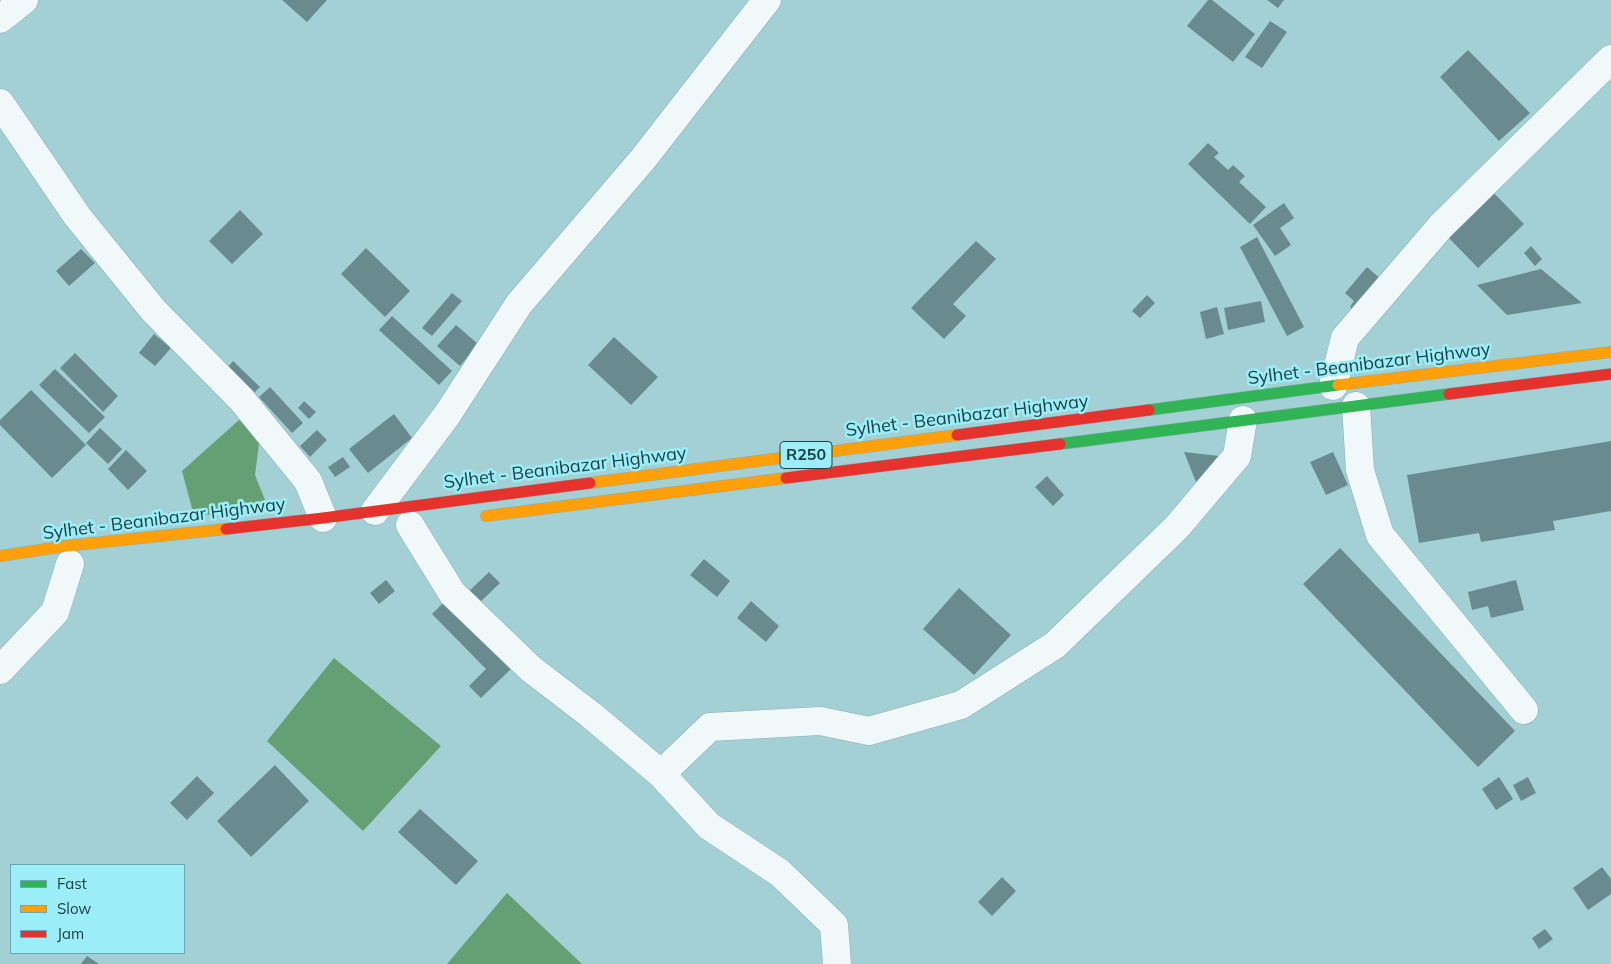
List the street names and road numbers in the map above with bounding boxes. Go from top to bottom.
street label: Sylhet - Beanibazar Highway [1246,338,1492,390]
street label: Sylhet - Beanibazar Highway [844,390,1090,442]
street label: Sylhet - Beanibazar Highway [442,442,688,494]
road number: R250 [780,442,832,468]
street label: Sylhet - Beanibazar Highway [41,493,287,545]

